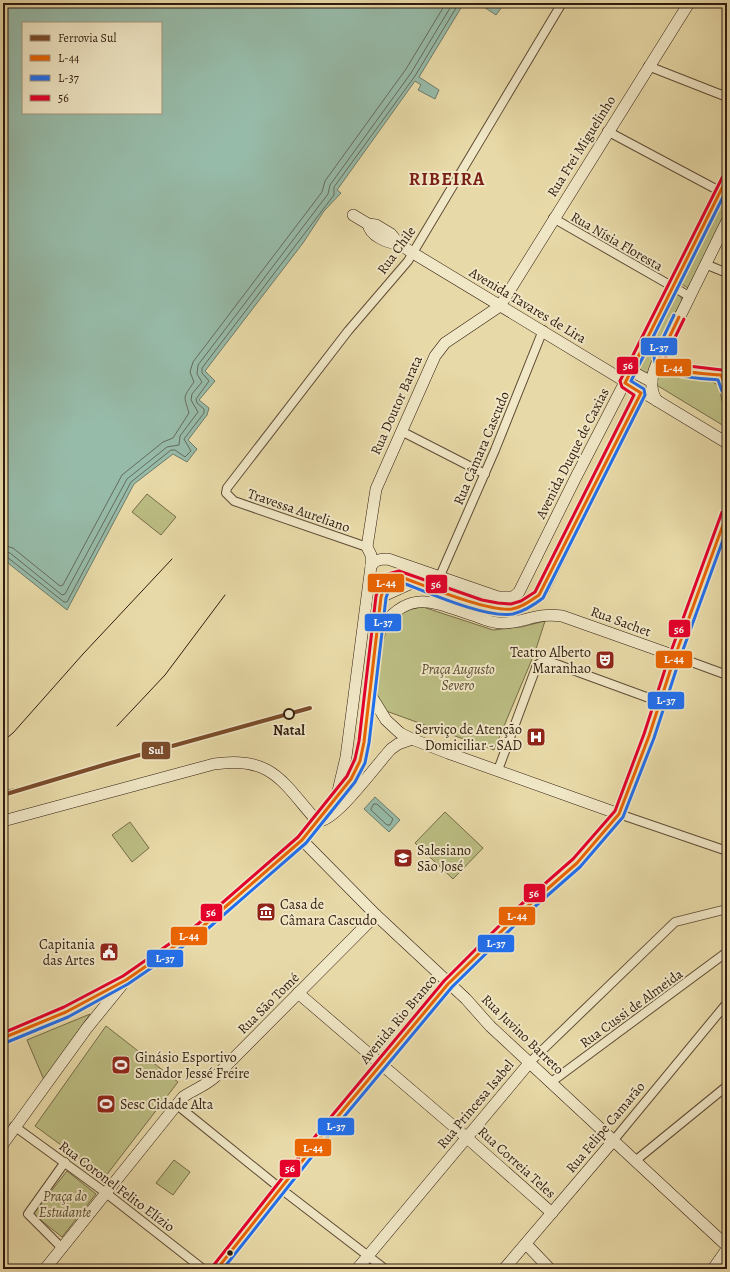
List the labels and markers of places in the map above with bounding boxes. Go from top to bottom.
place label: Teatro Alberto Maranhao [510,643,591,678]
theatre icon: Teatro Alberto Maranhao [594,649,616,671]
marker: Natal [283,708,295,720]
place label: Serviço de Atenção Domiciliar - SAD [415,720,522,755]
place label: Natal [273,721,305,740]
hospital icon: Serviço de Atenção Domiciliar - SAD [525,726,547,748]
place label: Salesiano São José [417,841,471,876]
school or university icon: Salesiano São José [392,847,414,869]
place label: Casa de Câmara Cascudo [280,895,377,930]
museum icon: Casa de Câmara Cascudo [255,901,277,923]
place label: Capitania das Artes [39,935,95,970]
public building icon: Capitania das Artes [98,941,120,963]
place label: Ginásio Esportivo Senador Jessé Freire [135,1048,250,1083]
sports icon: Ginásio Esportivo Senador Jessé Freire [110,1054,132,1076]
sports icon: Sesc Cidade Alta [95,1093,117,1115]
place label: Sesc Cidade Alta [120,1095,214,1114]
unlabelled marker [225,1248,235,1258]

